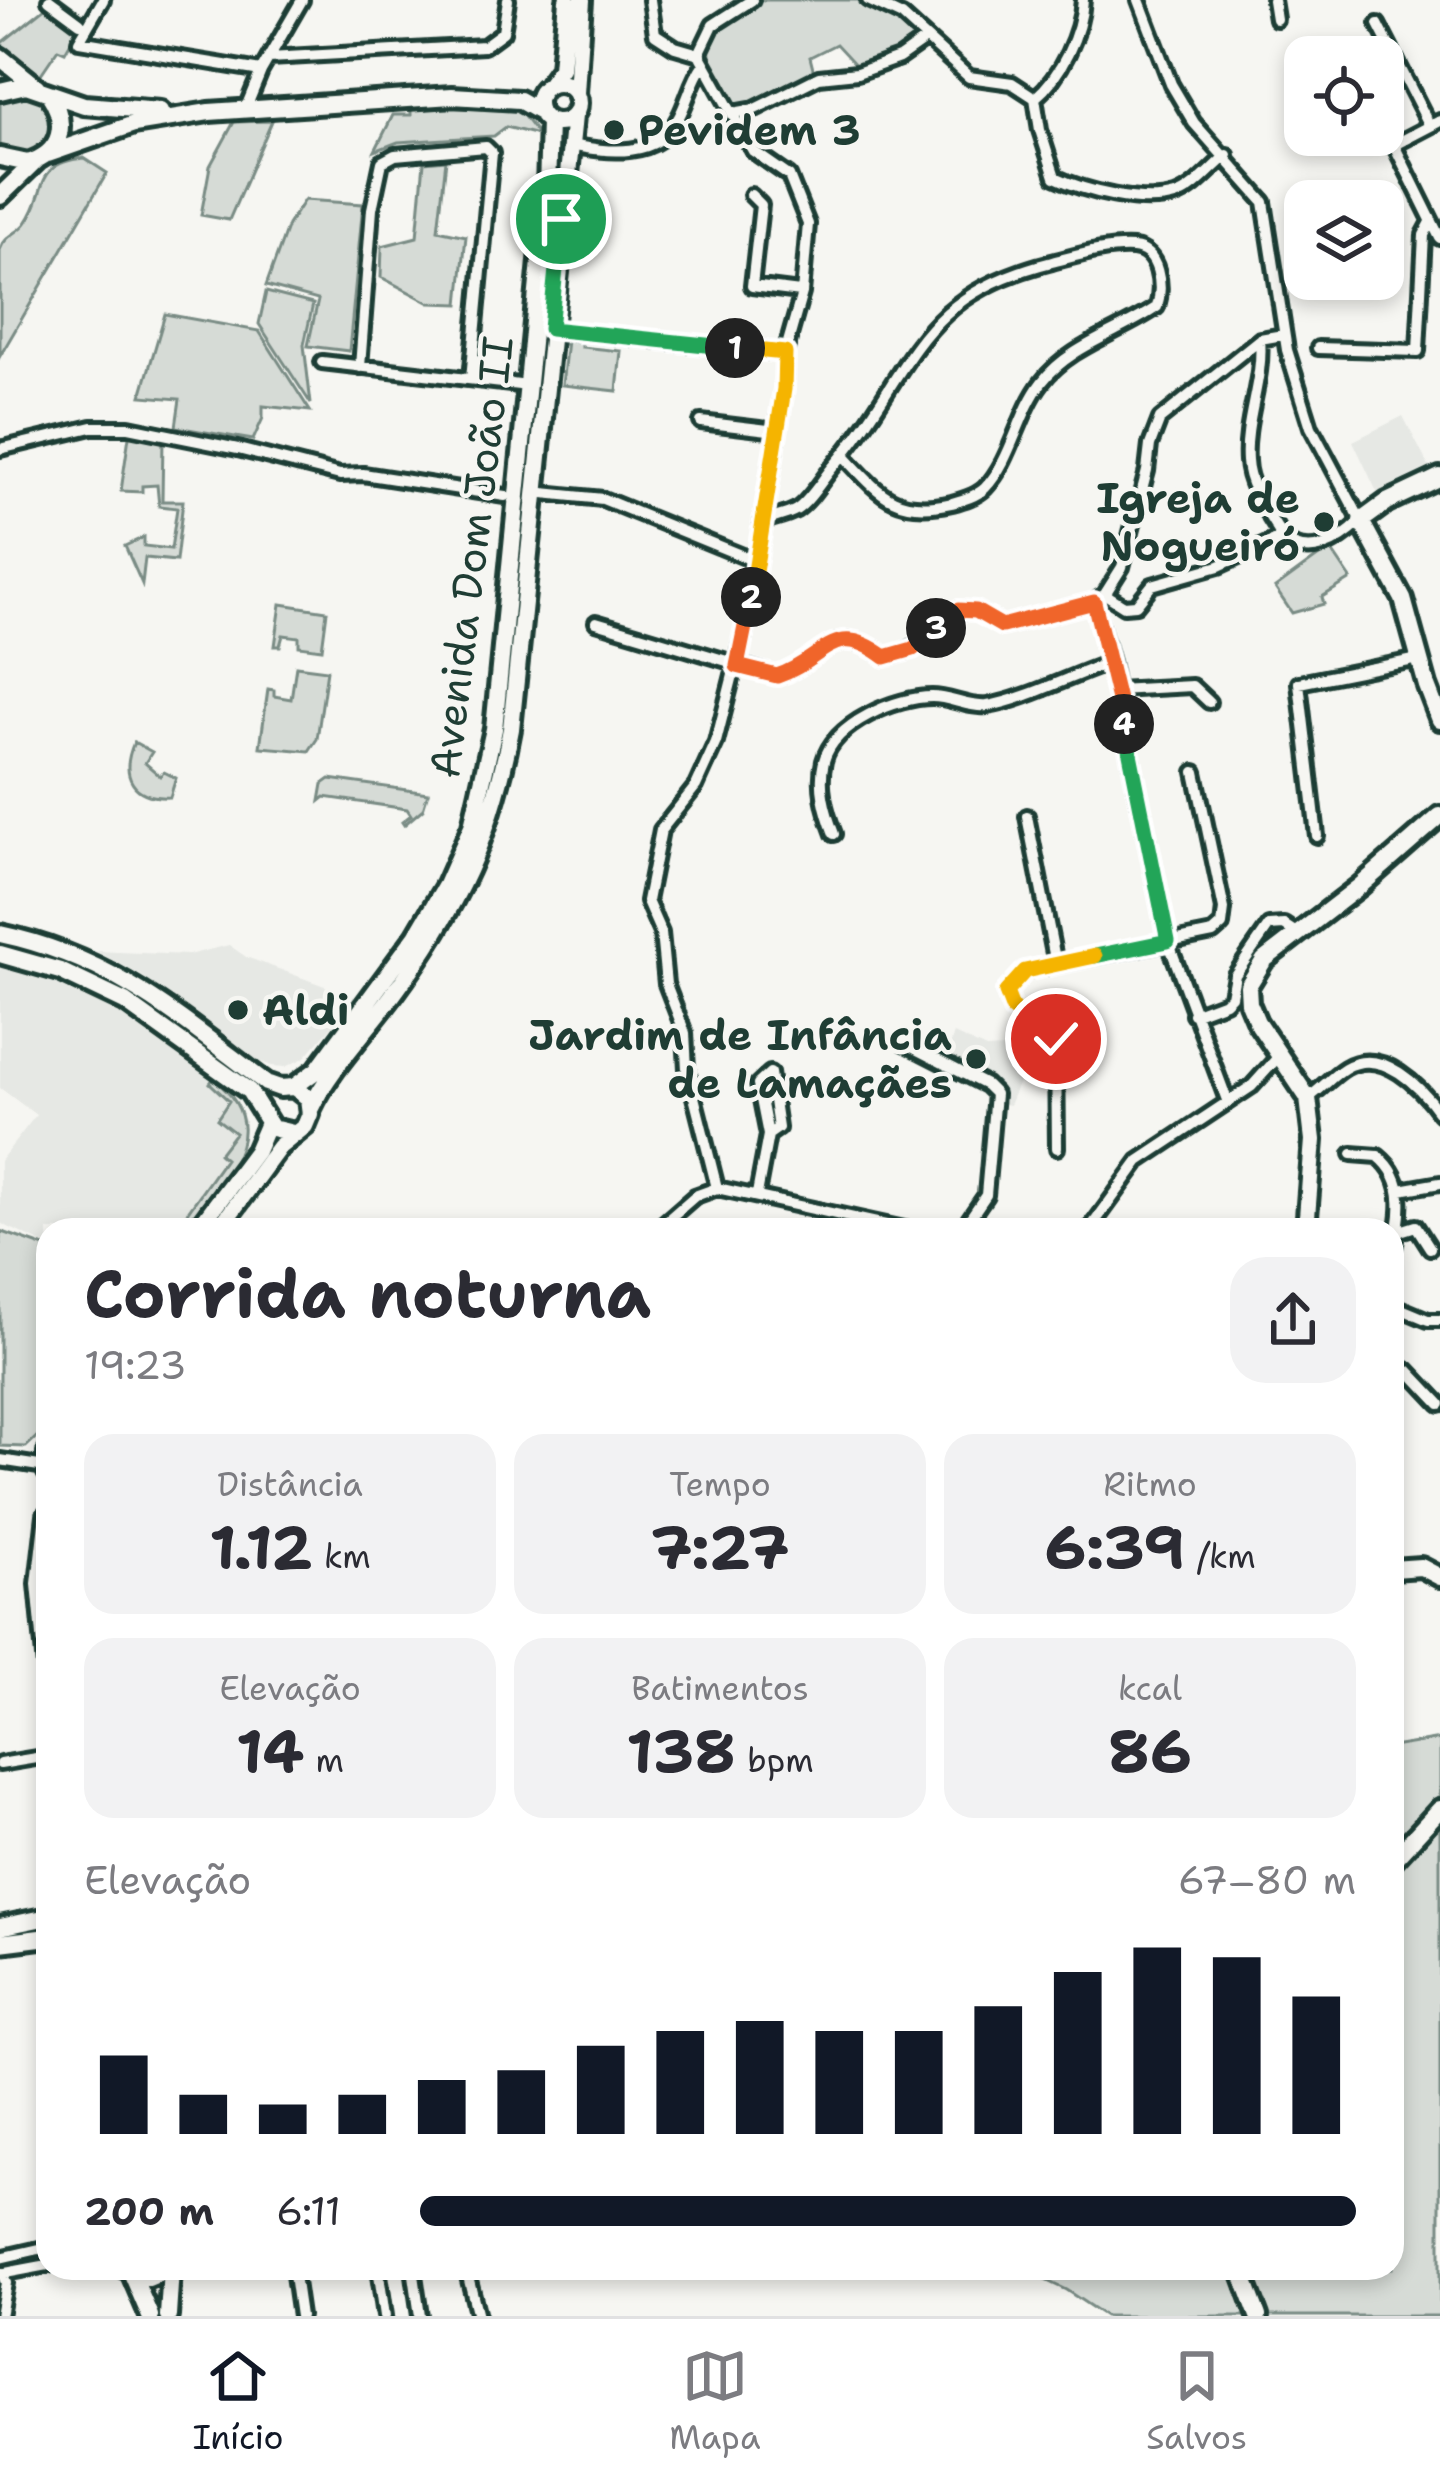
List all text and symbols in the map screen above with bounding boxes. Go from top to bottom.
map controls [1284,36,1404,300]
button: locate [1284,36,1404,156]
place label: Pevidem 3 [638,102,861,158]
marker: Pevidem 3 [601,117,627,143]
pin [510,168,612,270]
button: layers [1284,180,1404,300]
icon: arrive [528,186,594,252]
pin: 1 [705,318,765,378]
text: 1 [727,325,743,370]
street label: Avenida Dom João II [416,333,526,781]
place label: Igreja de Nogueiró [1096,470,1300,574]
marker: Igreja de Nogueiró [1311,509,1337,535]
pin: 2 [721,567,781,627]
text: 2 [739,574,763,619]
pin: 3 [906,598,966,658]
text: 3 [924,605,948,650]
pin: 4 [1094,694,1154,754]
text: 4 [1112,701,1136,746]
place label: Aldi [262,982,350,1038]
pin [1005,988,1107,1090]
marker: Aldi [225,997,251,1023]
icon: check [1023,1006,1089,1072]
place label: Jardim de Infância de Lamaçães [528,1007,952,1111]
marker: Jardim de Infância de Lamaçães [963,1046,989,1072]
text: Corrida noturna [84,1250,651,1338]
button: share [1230,1257,1356,1383]
text: 19:23 [84,1339,186,1391]
text: Distância [217,1462,363,1507]
text: Tempo [669,1462,771,1507]
text: Ritmo [1103,1462,1197,1507]
text: 1.12 [209,1507,313,1587]
text: 7:27 [650,1507,790,1587]
text: 6:39 [1044,1507,1185,1587]
text: km [313,1534,371,1579]
text: /km [1185,1534,1256,1579]
text: Elevação [219,1666,361,1711]
text: Batimentos [631,1666,809,1711]
text: kcal [1118,1666,1182,1711]
text: 14 [236,1711,304,1791]
text: 138 [626,1711,736,1791]
text: 86 [1108,1711,1192,1791]
text: m [304,1738,344,1783]
text: bpm [736,1738,814,1783]
text: Elevação [84,1854,251,1906]
text: 67–80 m [1178,1854,1356,1906]
text: 200 m [84,2185,214,2237]
text: 6:11 [276,2185,341,2237]
tab: Início [193,2343,283,2460]
tab: Mapa [669,2343,760,2460]
tab: Salvos [1146,2343,1247,2460]

